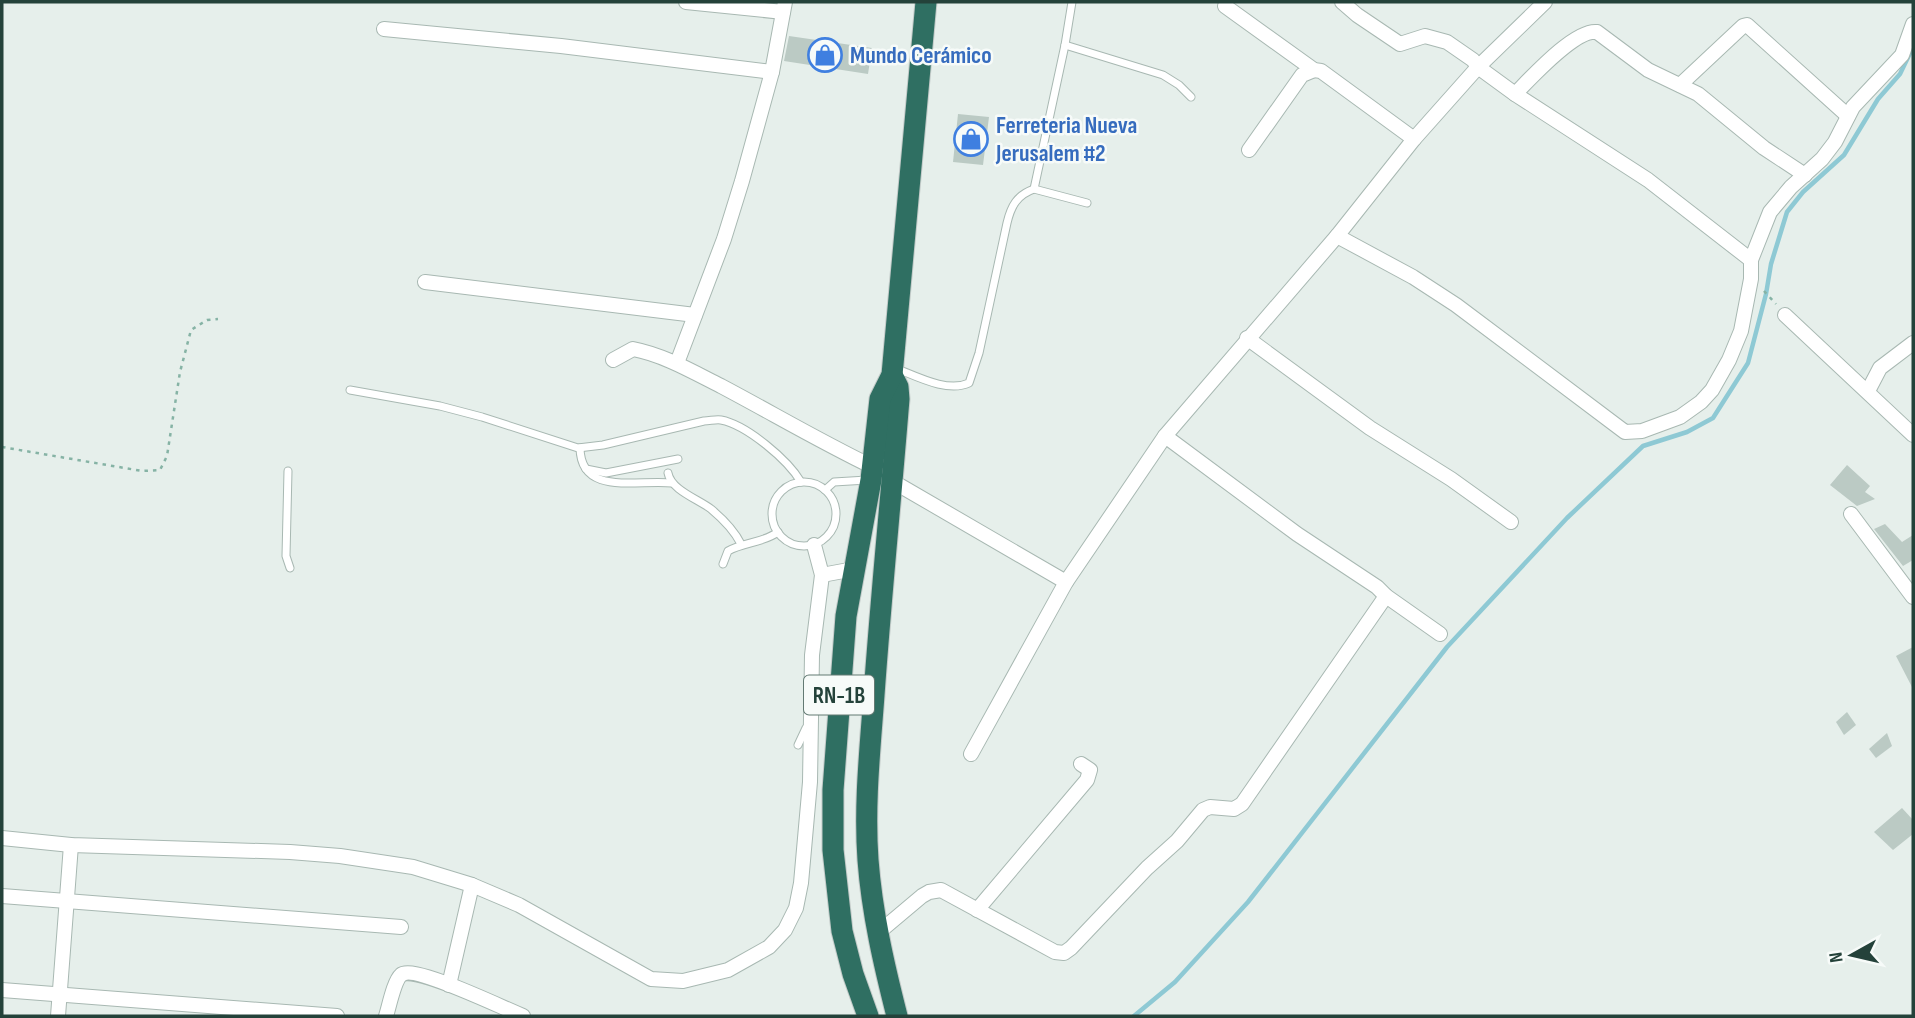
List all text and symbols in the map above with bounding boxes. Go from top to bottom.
shop icon: Mundo Cerámico [806,36,844,74]
place label: Mundo Cerámico [850,41,992,70]
place label: Ferreteria Nueva Jerusalem #2 [995,111,1137,168]
shop icon: Ferreteria Nueva Jerusalem #2 [952,120,990,158]
road number: RN-1B [804,676,874,715]
north arrow [1817,920,1887,990]
text: N [1825,951,1849,964]

